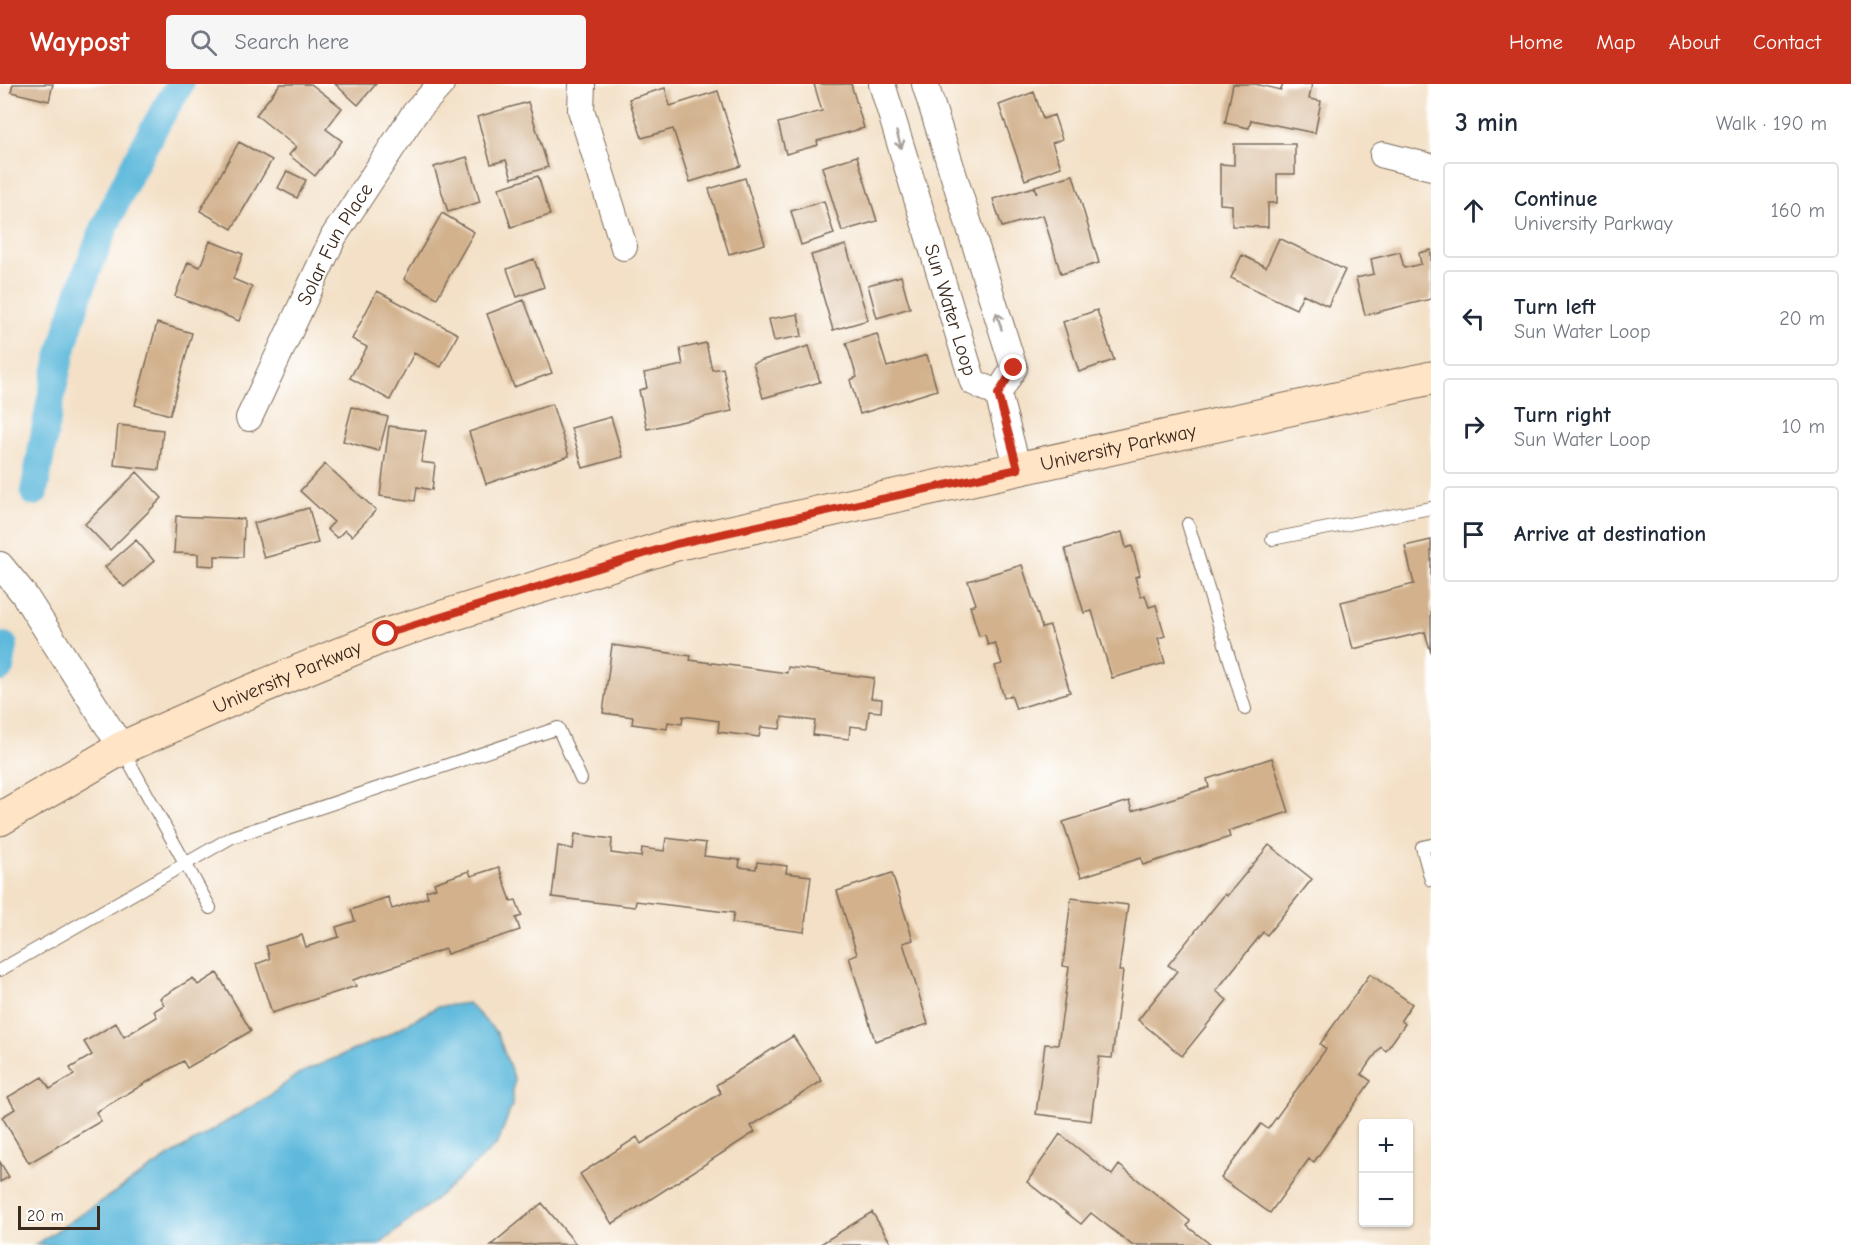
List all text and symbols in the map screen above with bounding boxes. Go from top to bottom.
search box [166,15,586,69]
text: Waypost [30,26,130,58]
icon: search [187,26,220,59]
text: Search here [235,29,349,55]
text: Home [1509,30,1563,54]
text: Map [1596,30,1636,54]
text: About [1669,30,1720,54]
text: Contact [1753,30,1821,54]
text: 3 min [1455,108,1518,138]
text: Walk · 190 m [1716,112,1827,135]
one-way arrow [895,130,906,149]
street label: Solar Fun Place [292,179,377,309]
text: Continue [1514,186,1597,212]
icon: ahead [1457,194,1490,227]
text: 160 m [1771,199,1825,222]
text: University Parkway [1514,212,1673,235]
street label: Sun Water Loop [920,241,982,378]
text: Turn left [1514,294,1596,320]
icon: left [1457,302,1490,335]
text: 20 m [1779,307,1825,330]
one-way arrow [993,312,1004,331]
text: Sun Water Loop [1514,320,1651,343]
route end [1000,354,1026,380]
text: Turn right [1514,402,1611,428]
icon: right [1457,410,1490,443]
text: 10 m [1782,415,1825,438]
street label: University Parkway [1038,418,1198,475]
text: Sun Water Loop [1514,428,1651,451]
icon: arrive [1457,518,1490,551]
text: Arrive at destination [1514,521,1706,547]
route start [372,620,398,646]
street label: University Parkway [209,635,365,718]
map controls [1359,1119,1413,1227]
button: + [1359,1119,1413,1173]
button: − [1359,1173,1413,1227]
scale bar [18,1203,100,1230]
text: 20 m [27,1207,64,1225]

